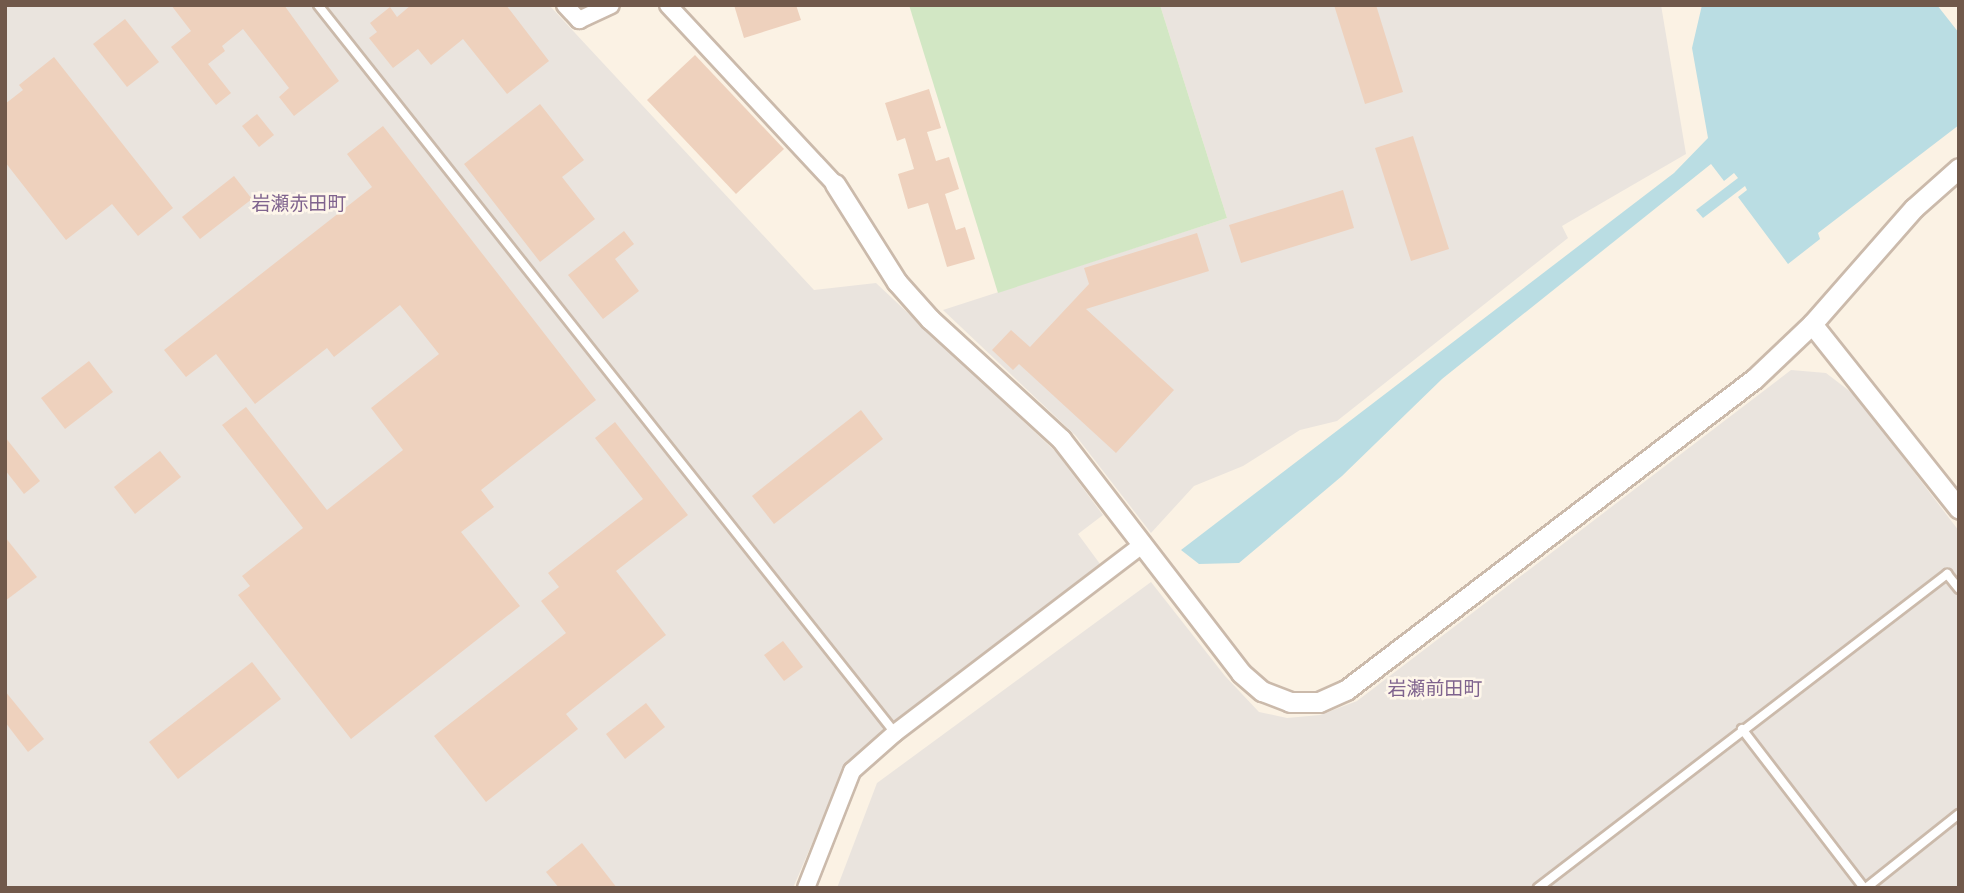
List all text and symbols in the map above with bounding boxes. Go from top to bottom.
district label: 岩瀬赤田町 [252,193,346,215]
district label: 岩瀬前田町 [1388,678,1482,700]

